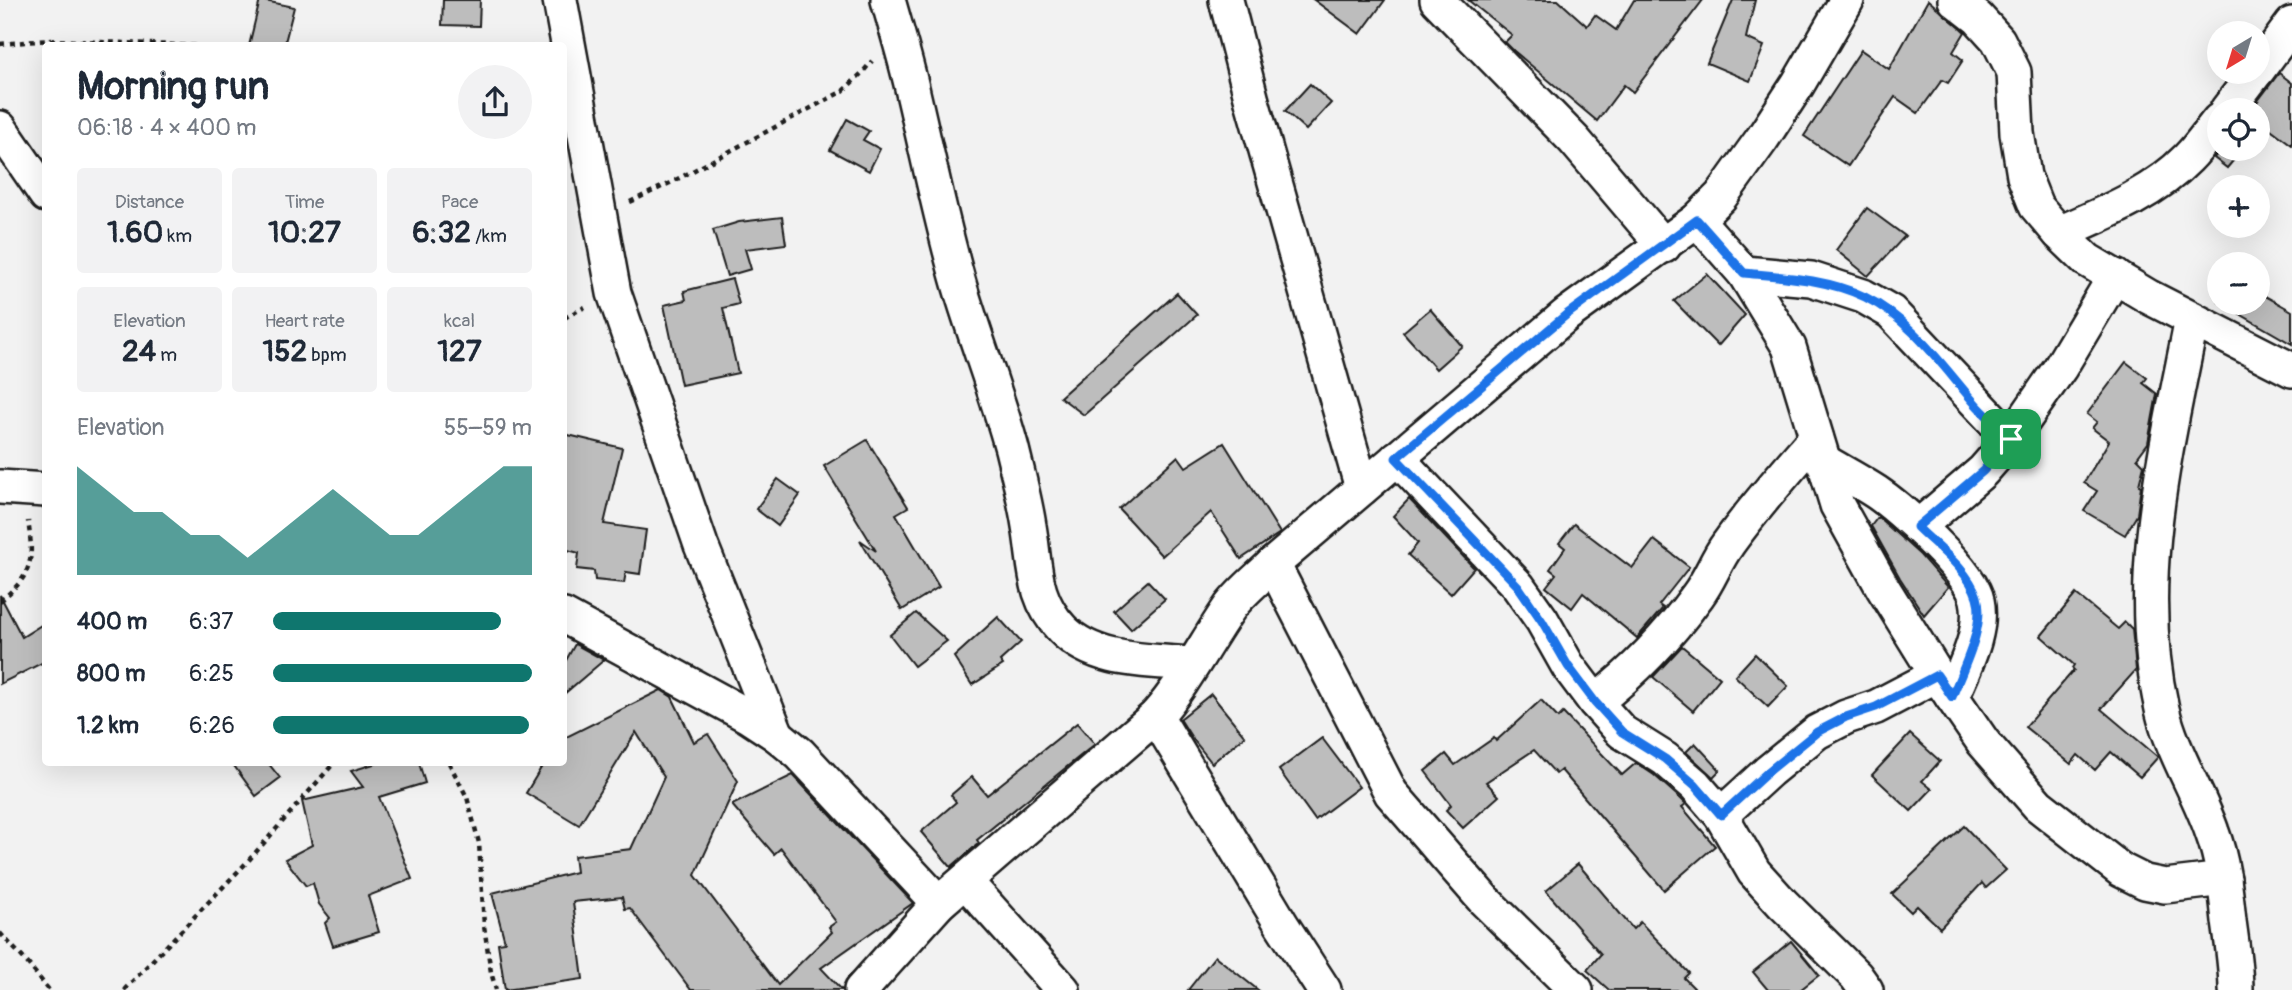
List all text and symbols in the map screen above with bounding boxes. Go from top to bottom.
north arrow [2207,21,2270,84]
map controls [2207,21,2270,315]
text: Morning run [77,63,269,111]
button: share [458,65,532,139]
button: locate [2207,98,2270,161]
text: 06:18 · 4 × 400 m [77,113,256,142]
button: + [2207,175,2270,238]
text: Distance [115,190,184,214]
text: Time [285,190,324,214]
text: Pace [441,190,478,214]
text: 1.60 [107,214,163,251]
text: 10:27 [268,214,341,251]
text: 6:32 [412,214,471,251]
text: km [163,224,192,248]
text: /km [471,224,507,248]
button: − [2207,252,2270,315]
text: Elevation [113,309,186,333]
text: Heart rate [264,309,345,333]
text: kcal [444,309,475,333]
text: 24 [122,333,156,370]
text: 152 [262,333,307,370]
text: 127 [437,333,482,370]
text: m [156,343,177,367]
text: bpm [307,343,347,367]
pin [1981,409,2041,469]
text: Elevation [77,413,165,442]
text: 55–59 m [444,413,532,442]
icon: arrive [1992,420,2030,458]
text: 400 m [77,607,147,636]
text: 6:37 [189,607,234,636]
text: 800 m [77,659,145,688]
text: 6:25 [189,659,234,688]
text: 1.2 km [77,711,139,740]
text: 6:26 [189,711,235,740]

